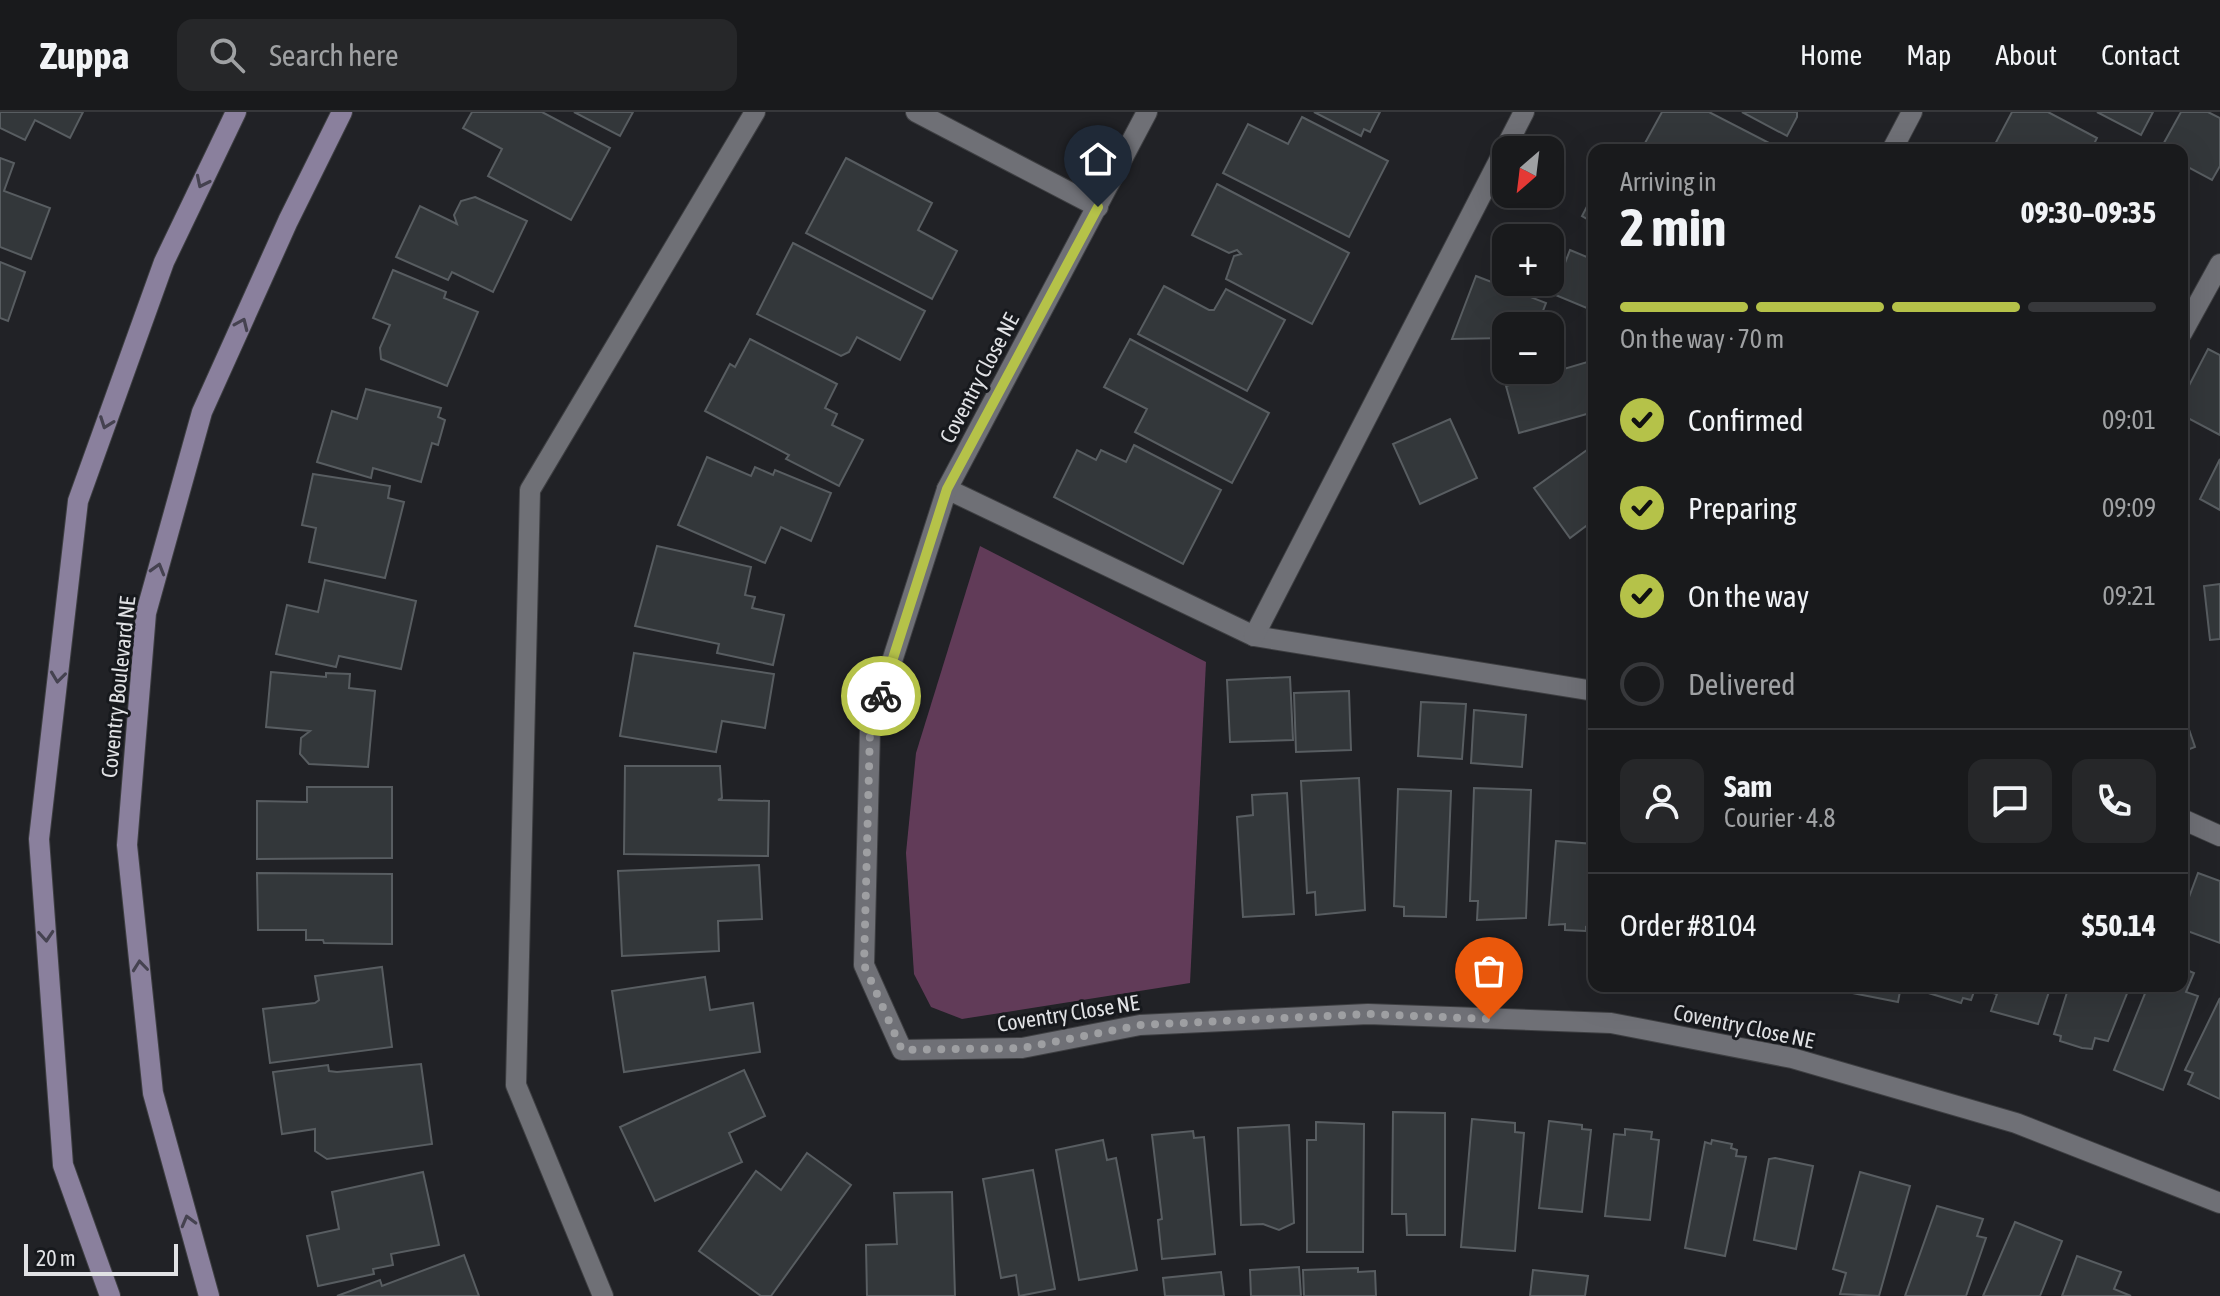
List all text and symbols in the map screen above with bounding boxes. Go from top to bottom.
search box [177,19,737,91]
icon: search [205,33,249,77]
text: Zuppa [40,34,129,77]
text: Search here [269,38,399,72]
text: Home [1800,39,1862,71]
text: Map [1906,39,1951,71]
text: About [1995,39,2057,71]
text: Contact [2101,39,2180,71]
pin [1064,125,1132,207]
north arrow [1492,136,1564,208]
map controls [1492,136,1564,384]
icon: home [1076,137,1120,181]
text: Arriving in [1620,167,1717,197]
one-way arrow [197,174,212,189]
text: 09:30–09:35 [2021,195,2156,229]
text: 2 min [1620,197,1726,257]
button: + [1492,224,1564,296]
street label: Coventry Close NE [934,308,1024,447]
button: − [1492,312,1564,384]
one-way arrow [232,318,248,332]
text: On the way · 70 m [1620,324,1784,354]
icon: check [1620,398,1664,442]
text: Confirmed [1688,403,1803,437]
text: 09:01 [2102,405,2156,435]
one-way arrow [99,415,116,429]
icon: check [1620,486,1664,530]
text: Preparing [1688,491,1797,525]
text: 09:09 [2102,493,2156,523]
one-way arrow [149,563,165,577]
icon: check [1620,574,1664,618]
text: On the way [1688,579,1809,613]
text: 09:21 [2102,581,2156,611]
street label: Coventry Boulevard NE [96,594,141,779]
courier [841,656,921,736]
text: Delivered [1688,667,1796,701]
one-way arrow [49,671,66,684]
icon: bike [859,674,903,718]
button: person [1620,759,1704,843]
button: chat [1968,759,2052,843]
button: phone [2072,759,2156,843]
text: Sam [1724,769,1772,803]
text: Courier · 4.8 [1724,803,1835,833]
text: Order #8104 [1620,908,1757,942]
text: $50.14 [2082,908,2156,942]
one-way arrow [37,930,54,943]
pin [1455,937,1523,1019]
icon: bag [1467,949,1511,993]
one-way arrow [131,959,148,972]
street label: Coventry Close NE [995,989,1141,1037]
street label: Coventry Close NE [1671,998,1817,1054]
one-way arrow [181,1214,197,1228]
scale bar [24,1240,178,1276]
text: 20 m [36,1245,76,1271]

